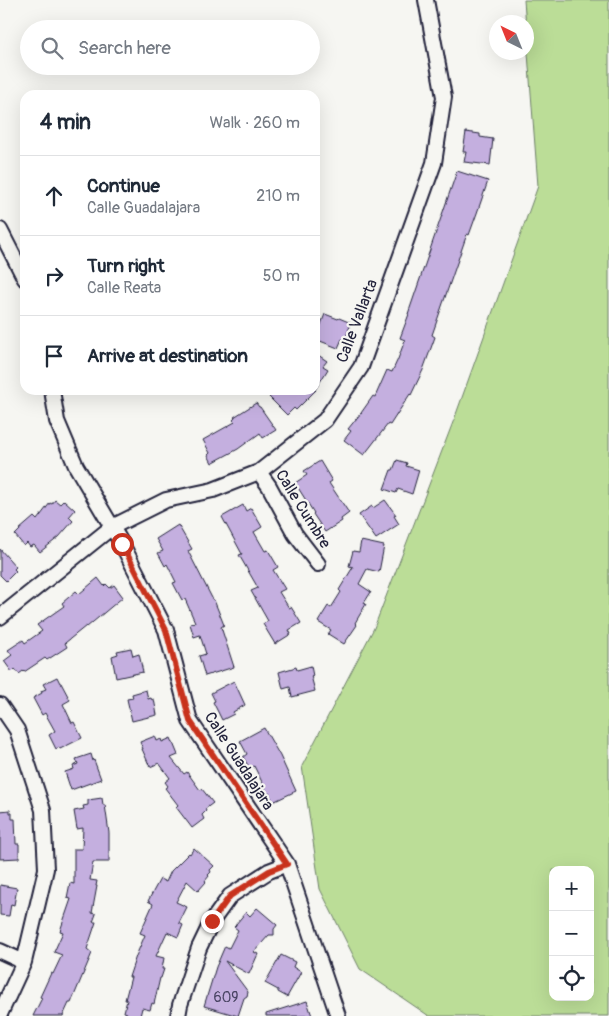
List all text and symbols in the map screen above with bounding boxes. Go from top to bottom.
north arrow [489,15,534,60]
search box [20,20,320,75]
icon: search [38,34,66,62]
text: Search here [78,36,171,60]
text: 4 min [40,109,91,136]
text: Walk · 260 m [209,113,300,133]
text: Continue [87,174,160,198]
icon: ahead [40,182,68,210]
text: 210 m [256,186,300,206]
text: Calle Guadalajara [87,198,200,218]
text: Turn right [87,254,165,278]
icon: right [40,262,68,290]
text: 50 m [263,266,300,286]
street label: Calle Vallarta [332,276,382,366]
text: Calle Reata [87,278,161,298]
icon: arrive [40,342,68,370]
text: Arrive at destination [87,344,248,368]
street label: Calle Cumbre [271,466,335,552]
route start [111,533,134,556]
street label: Calle Guadalajara [200,708,278,814]
map controls [549,866,594,1001]
button: + [549,866,594,911]
route end [201,910,224,933]
button: − [549,911,594,956]
button: locate [549,956,594,1001]
house number: 609 [214,989,238,1006]

